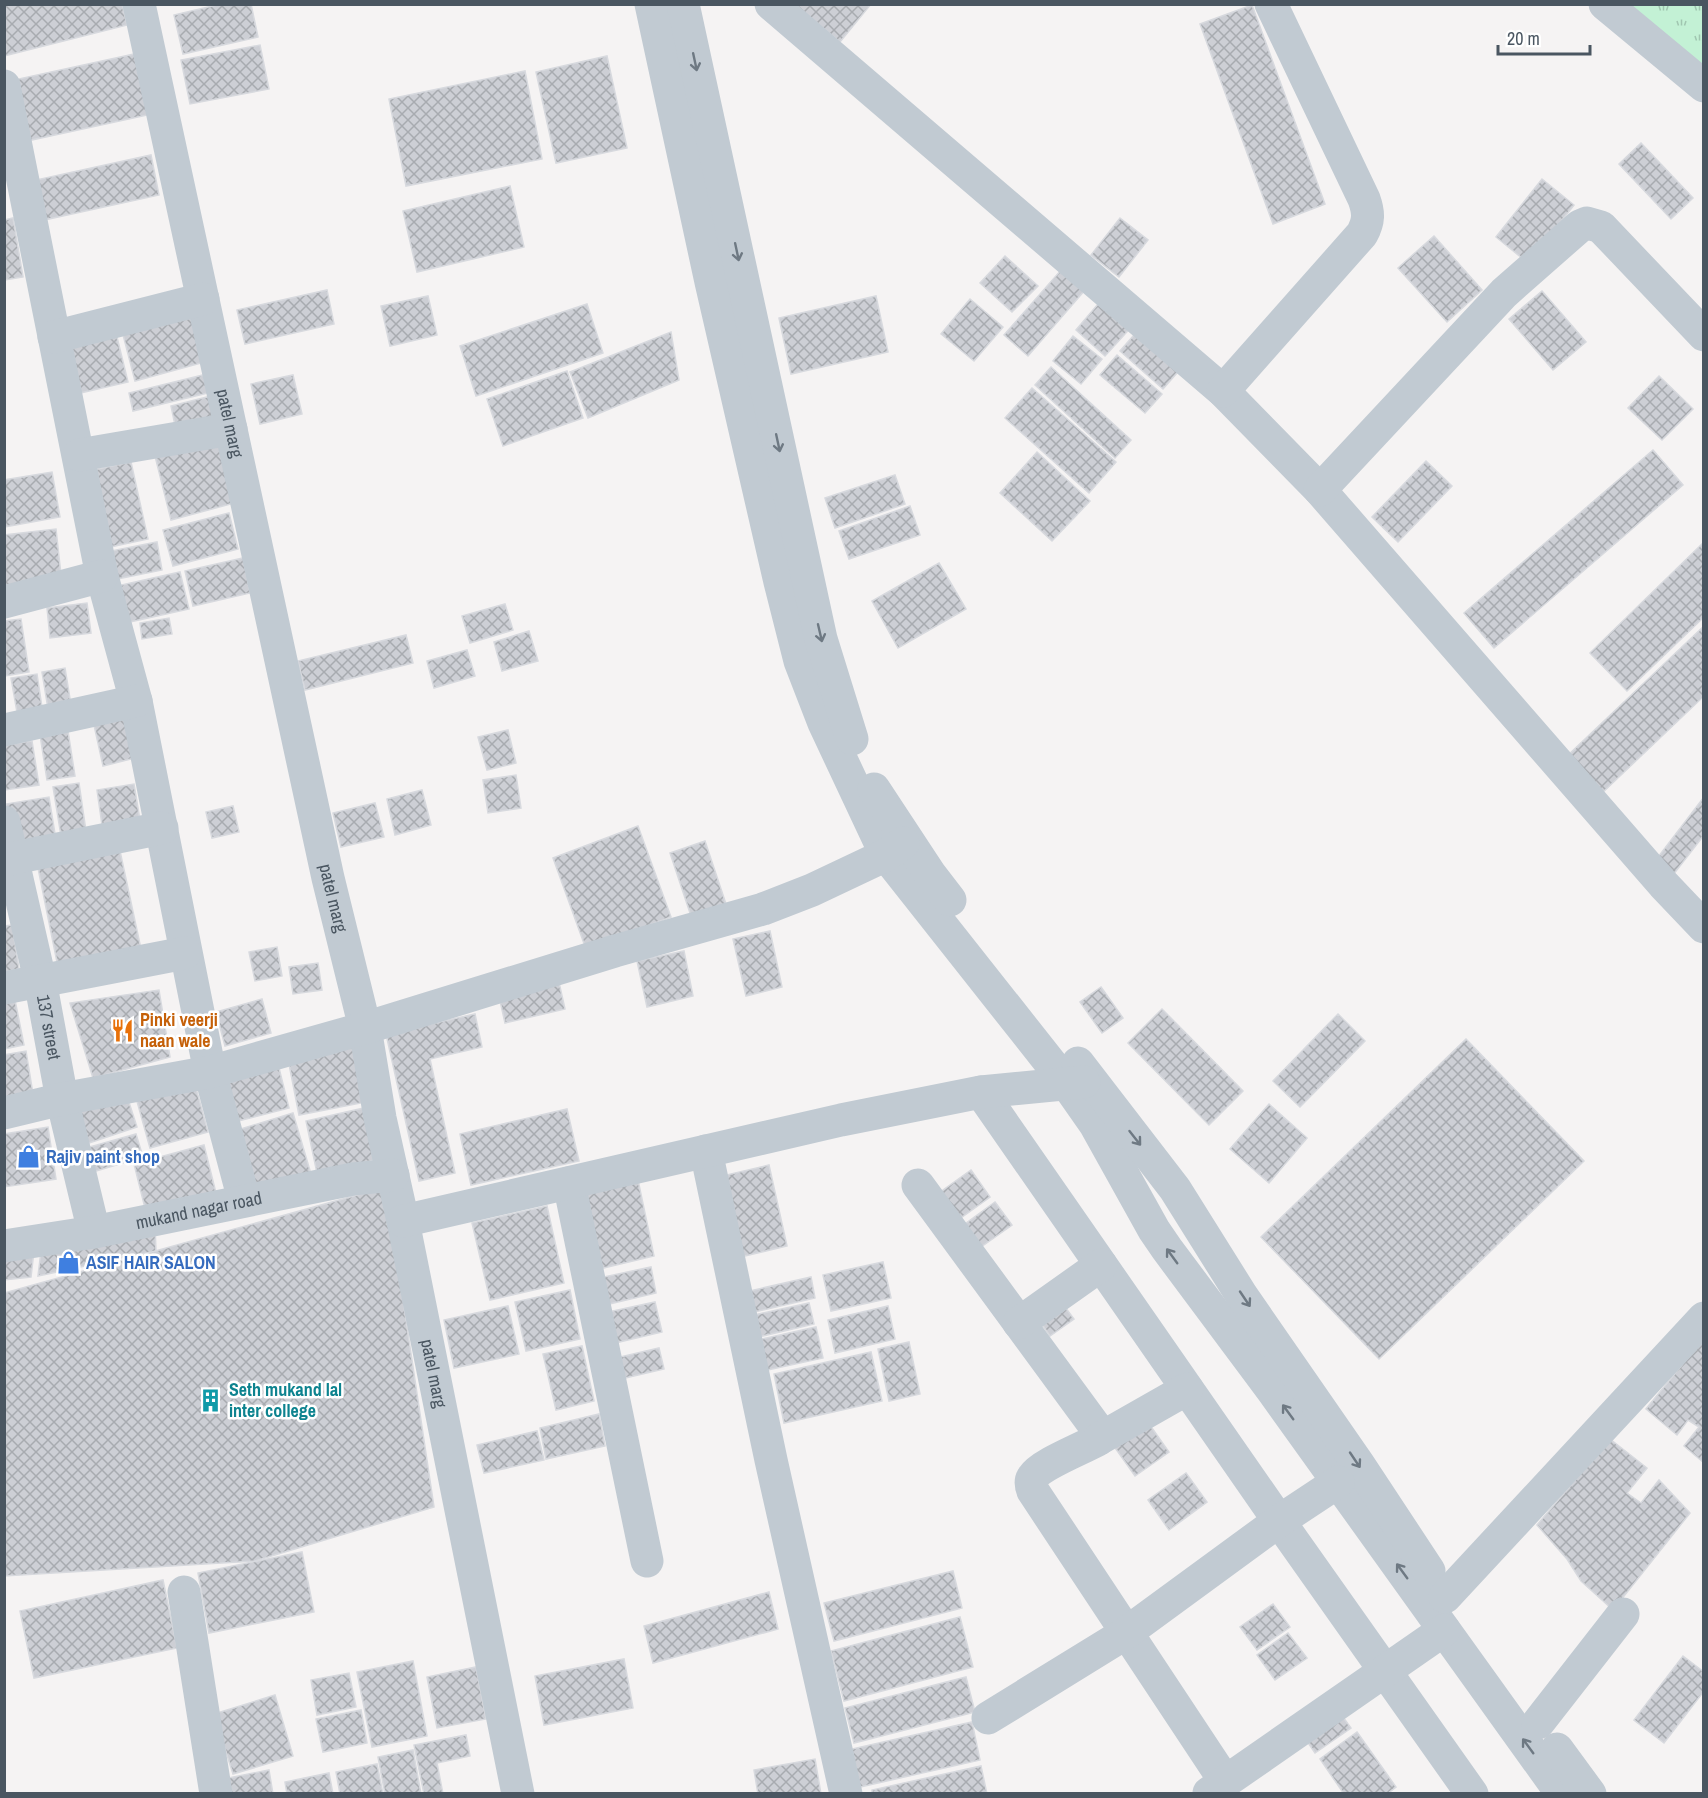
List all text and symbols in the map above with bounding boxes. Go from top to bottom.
scale bar [1498,18,1590,56]
text: 20 m [1507,26,1540,51]
one-way arrow [690,52,702,71]
one-way arrow [732,242,743,261]
street label: patel marg [211,386,250,461]
one-way arrow [773,433,785,452]
one-way arrow [815,623,826,642]
street label: patel marg [313,861,354,936]
street label: 137 street [31,992,67,1062]
place label: Pinki veerji naan wale [140,1007,218,1053]
restaurant icon: Pinki veerji naan wale [109,1017,135,1043]
one-way arrow [1129,1130,1142,1146]
shop icon: Rajiv paint shop [15,1144,41,1170]
place label: Rajiv paint shop [46,1144,160,1169]
street label: mukand nagar road [133,1185,264,1235]
one-way arrow [1166,1248,1178,1264]
shop icon: ASIF HAIR SALON [55,1250,81,1276]
place label: ASIF HAIR SALON [86,1250,216,1275]
one-way arrow [1239,1290,1251,1307]
street label: patel marg [415,1337,453,1411]
place label: Seth mukand lal inter college [229,1377,342,1423]
building icon: Seth mukand lal inter college [198,1387,224,1413]
one-way arrow [1282,1405,1294,1421]
one-way arrow [1349,1451,1361,1467]
one-way arrow [1396,1563,1408,1579]
one-way arrow [1522,1739,1534,1755]

